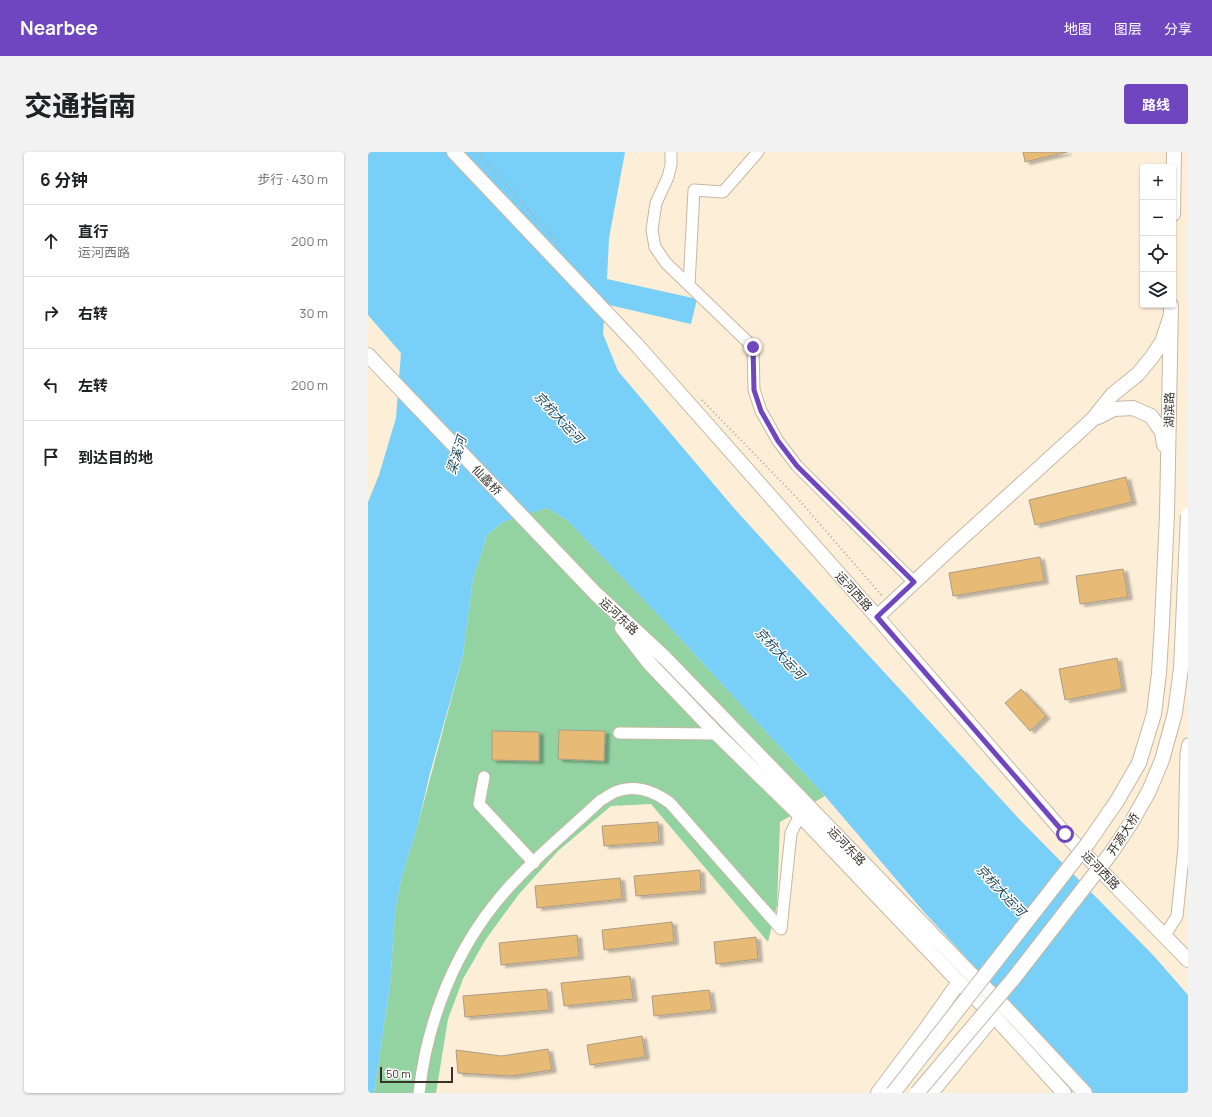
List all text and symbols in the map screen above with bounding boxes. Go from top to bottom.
text: Nearbee [20,15,98,41]
text: 地图 [1064,19,1092,38]
text: 图层 [1114,19,1142,38]
text: 分享 [1164,19,1192,38]
button: 路线 [1124,84,1188,124]
text: 交通指南 [24,86,136,124]
map controls [1140,164,1176,308]
button: + [1140,164,1176,200]
text: 6 分钟 [40,168,88,191]
text: 步行 · 430 m [257,170,328,188]
button: − [1140,200,1176,236]
text: 直行 [78,221,108,242]
icon: ahead [40,230,62,252]
text: 200 m [291,232,328,250]
button: locate [1140,236,1176,272]
text: 运河西路 [78,243,130,261]
button: layers [1140,272,1176,308]
icon: right [40,302,62,324]
text: 右转 [78,303,108,324]
text: 30 m [299,304,328,322]
route end [744,338,762,356]
icon: left [40,374,62,396]
text: 左转 [78,375,108,396]
text: 200 m [291,376,328,394]
water label: 京杭大运河 [530,387,590,449]
street label: 湖滨路 [1160,392,1178,428]
water label: 梁溪河 [442,431,471,476]
icon: arrive [40,446,62,468]
text: 到达目的地 [78,447,153,468]
street label: 仙蠡桥 [468,461,506,499]
street label: 运河西路 [832,567,876,615]
street label: 运河东路 [596,593,642,639]
water label: 京杭大运河 [751,623,811,685]
street label: 开源大桥 [1103,809,1143,859]
street label: 运河东路 [824,823,870,869]
route start [1056,825,1074,843]
street label: 运河西路 [1078,847,1124,893]
water label: 京杭大运河 [972,860,1032,922]
scale bar [380,1065,453,1084]
text: 50 m [386,1066,411,1081]

